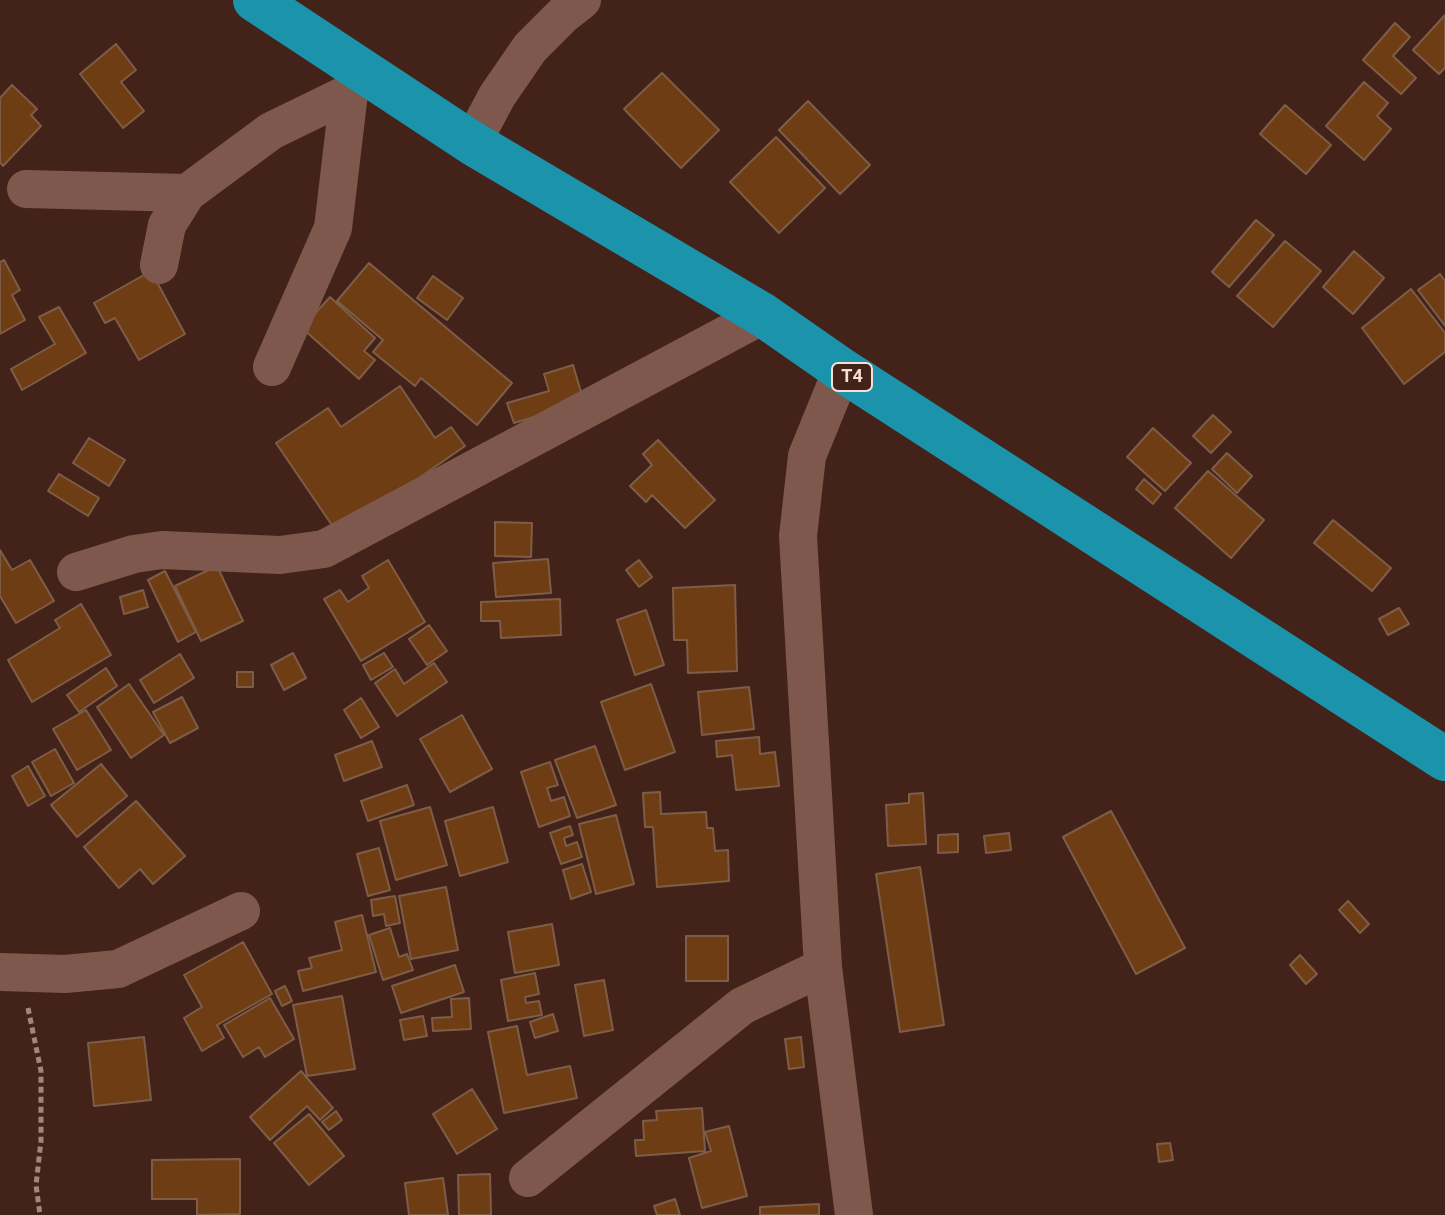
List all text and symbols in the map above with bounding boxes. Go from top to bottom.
road number: T4 [832,363,872,391]

